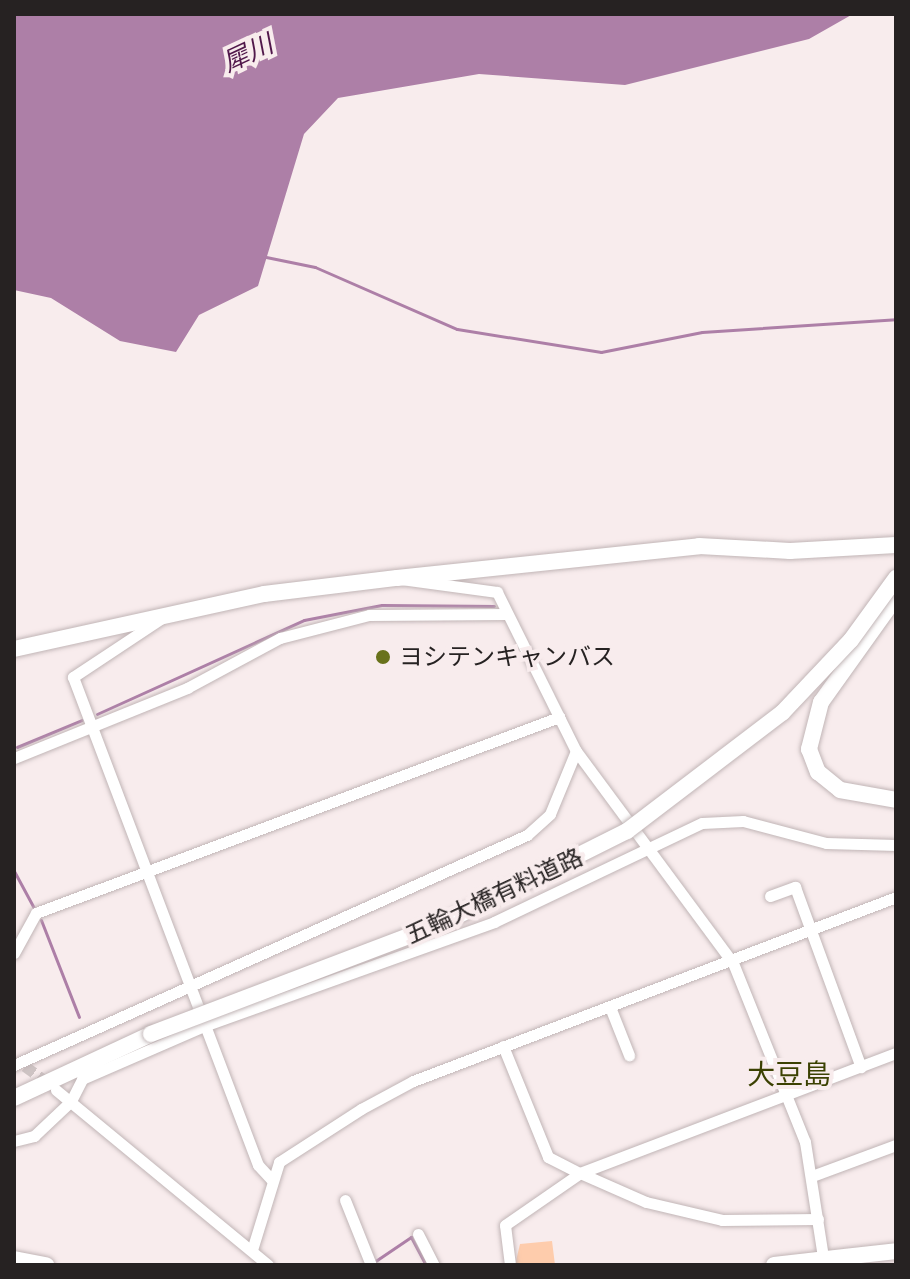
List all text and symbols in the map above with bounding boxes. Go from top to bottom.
water label: 犀川 [218,29,278,79]
place label: ヨシテンキャンバス [399,643,615,671]
marker: ヨシテンキャンバス [374,648,392,666]
street label: 五輪大橋有料道路 [401,842,587,950]
district label: 大豆島 [747,1058,831,1092]

